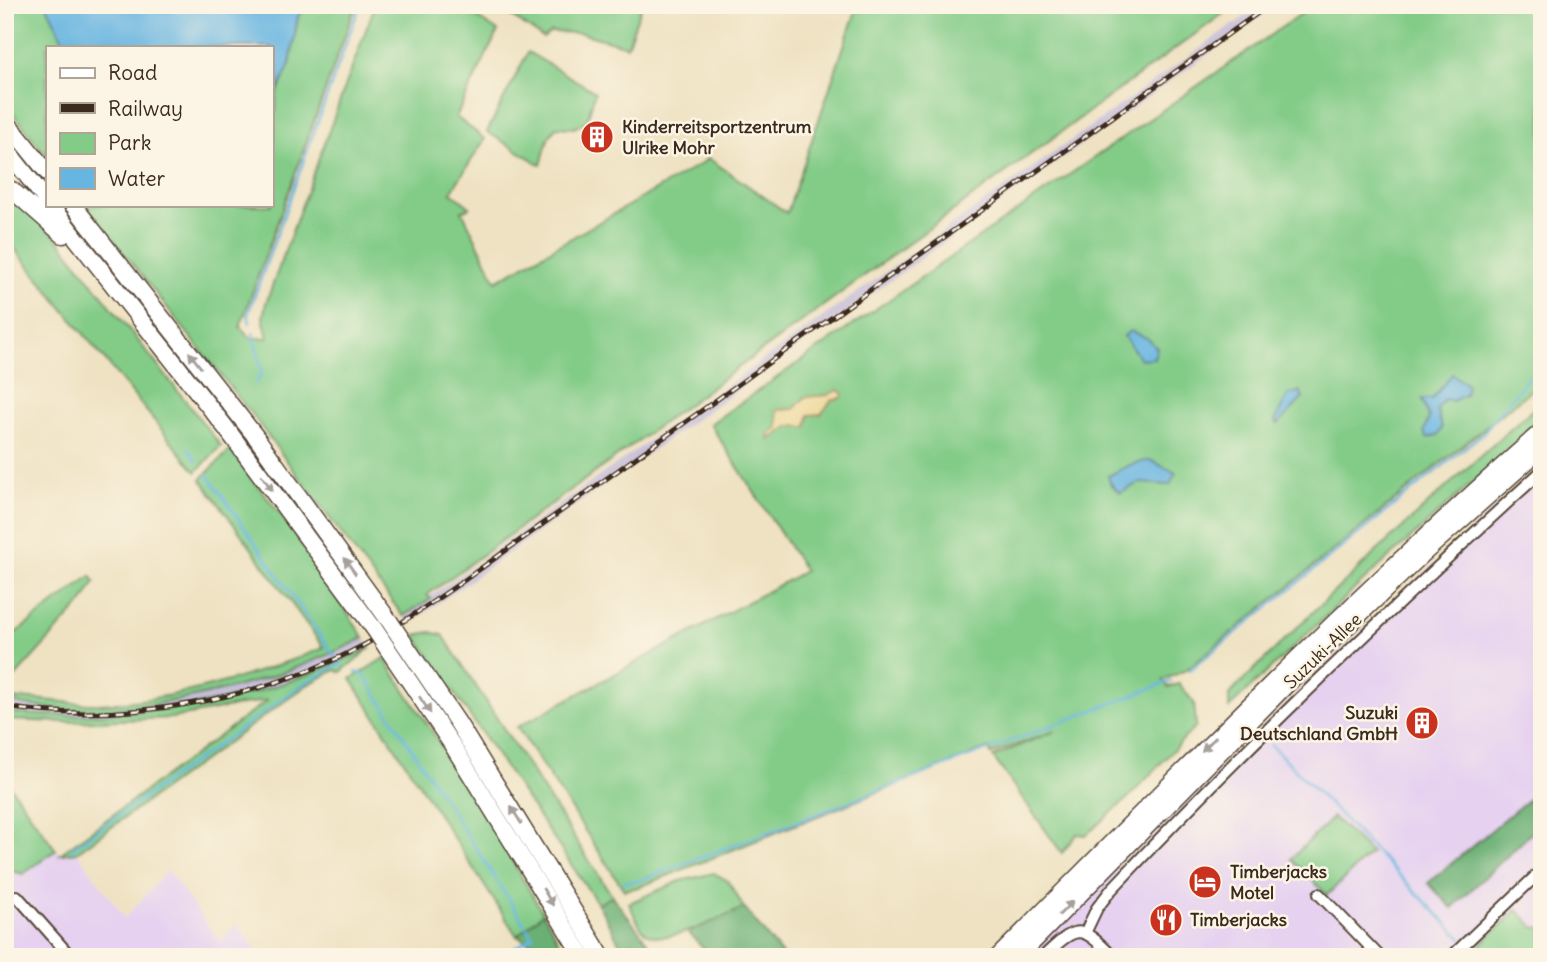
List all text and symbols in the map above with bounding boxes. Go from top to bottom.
legend [46,46,273,206]
text: Road [108,59,157,86]
text: Railway [108,95,183,122]
place label: Kinderreitsportzentrum Ulrike Mohr [622,115,812,159]
building icon: Kinderreitsportzentrum Ulrike Mohr [578,118,616,156]
text: Park [108,129,151,156]
text: Water [108,165,166,192]
one-way arrow [188,351,203,369]
one-way arrow [259,474,273,492]
one-way arrow [343,557,357,575]
street label: Suzuki-Allee [1279,608,1366,693]
one-way arrow [419,695,432,715]
place label: Suzuki Deutschland GmbH [1240,701,1398,745]
building icon: Suzuki Deutschland GmbH [1403,704,1441,742]
one-way arrow [1201,736,1218,752]
one-way arrow [510,805,523,825]
place label: Timberjacks Motel [1230,860,1327,904]
hotel icon: Timberjacks Motel [1186,863,1224,901]
one-way arrow [541,887,554,906]
one-way arrow [1057,900,1074,917]
restaurant icon: Timberjacks [1147,901,1185,939]
place label: Timberjacks [1190,908,1287,931]

